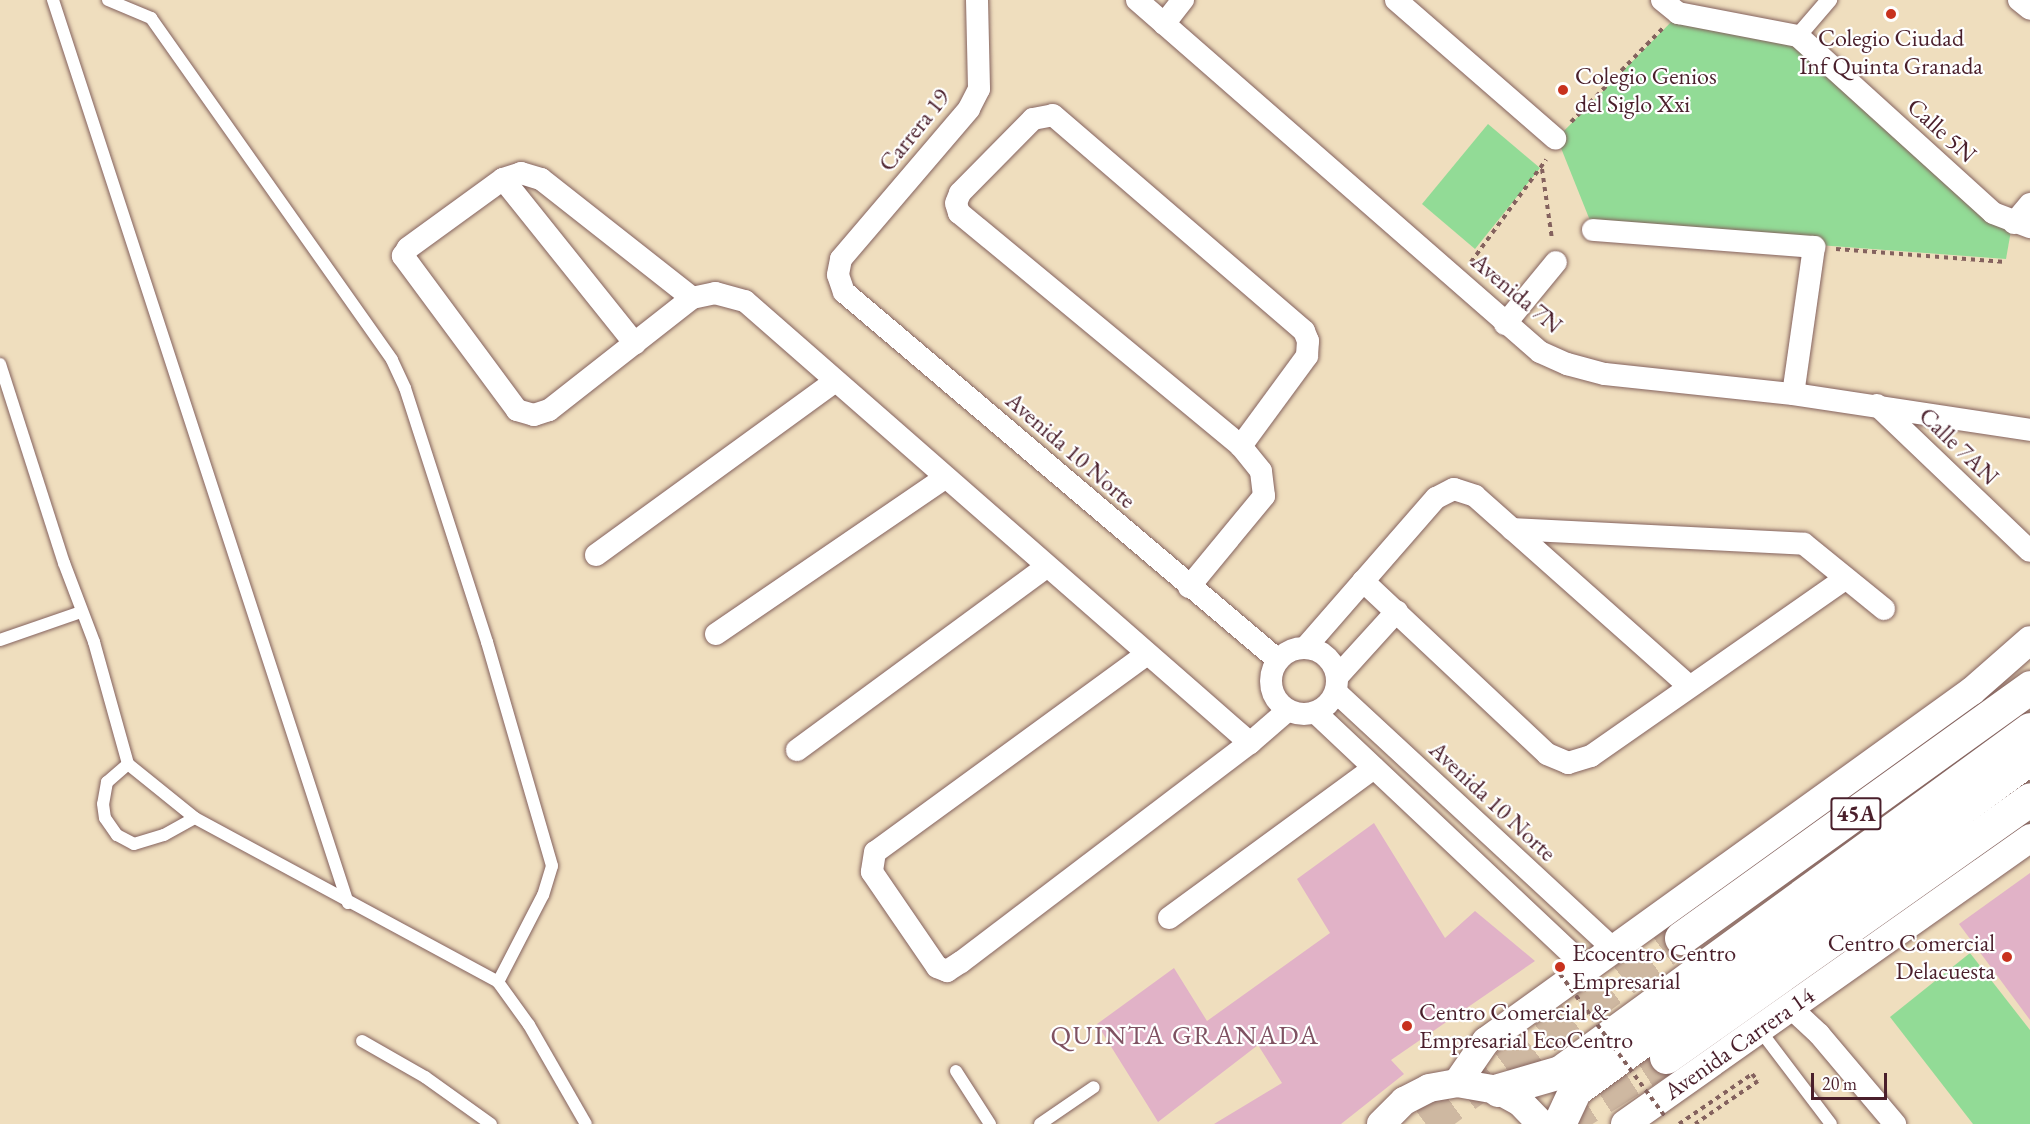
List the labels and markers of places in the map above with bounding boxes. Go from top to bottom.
marker: Colegio Ciudad Inf Quinta Granada [1884,7,1898,21]
place label: Colegio Ciudad Inf Quinta Granada [1799,24,1983,80]
place label: Colegio Genios del Siglo Xxi [1575,62,1717,118]
marker: Colegio Genios del Siglo Xxi [1556,83,1570,97]
place label: Centro Comercial Delacuesta [1828,929,1995,985]
place label: Ecocentro Centro Empresarial [1572,939,1736,995]
marker: Centro Comercial Delacuesta [2000,950,2014,964]
marker: Ecocentro Centro Empresarial [1553,960,1567,974]
place label: Centro Comercial & Empresarial EcoCentro [1419,998,1633,1054]
marker: Centro Comercial & Empresarial EcoCentro [1400,1019,1414,1033]

